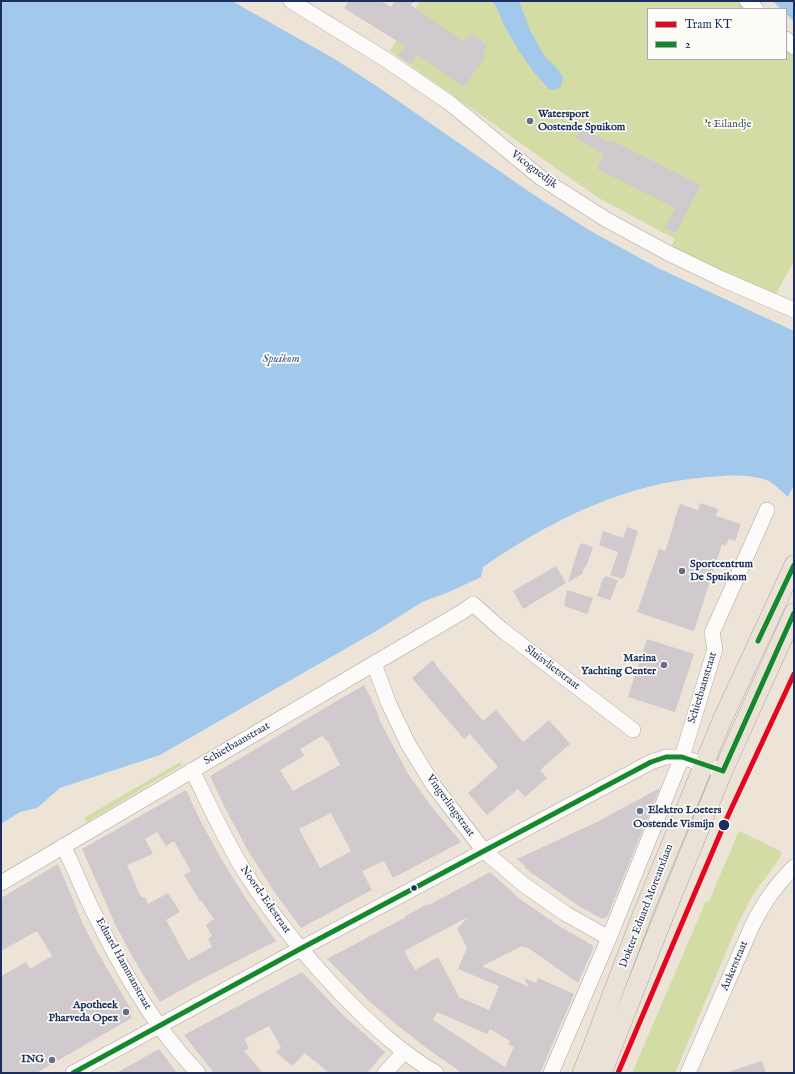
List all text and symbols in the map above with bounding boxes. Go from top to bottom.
legend [647,8,787,60]
text: Tram KT [685,17,732,32]
text: 2 [685,37,691,52]
place label: Watersport Oostende Spuikom [538,108,625,134]
marker: Watersport Oostende Spuikom [525,116,535,126]
park label: 't Eilandje [705,118,751,132]
street label: Vicognedijk [508,148,560,192]
water label: Spuikom [262,353,300,367]
place label: Sportcentrum De Spuikom [690,558,753,584]
marker: Sportcentrum De Spuikom [677,566,687,576]
street label: Sluisvlietstraat [522,643,582,693]
street label: Schietbaanstraat [686,651,720,725]
place label: Marina Yachting Center [581,652,656,678]
marker: Marina Yachting Center [659,660,669,670]
street label: Schietbaanstraat [202,720,272,768]
street label: Vingerlingstraat [423,772,477,840]
place label: Elektro Loeters [648,804,721,818]
marker: Elektro Loeters [635,806,645,816]
place label: Oostende Vismijn [633,818,714,832]
marker: Oostende Vismijn [717,818,731,832]
street label: Dokter Eduard Moreauxlaan [617,842,677,970]
street label: Noord-Edestraat [237,864,293,936]
unlabelled marker [409,883,419,893]
street label: Eduard Hammanstraat [92,916,154,1012]
street label: Ankerstraat [719,939,751,993]
place label: Apotheek Pharveda Opex [49,999,118,1025]
marker: Apotheek Pharveda Opex [121,1007,131,1017]
place label: ING [21,1053,44,1067]
marker: ING [47,1055,57,1065]

